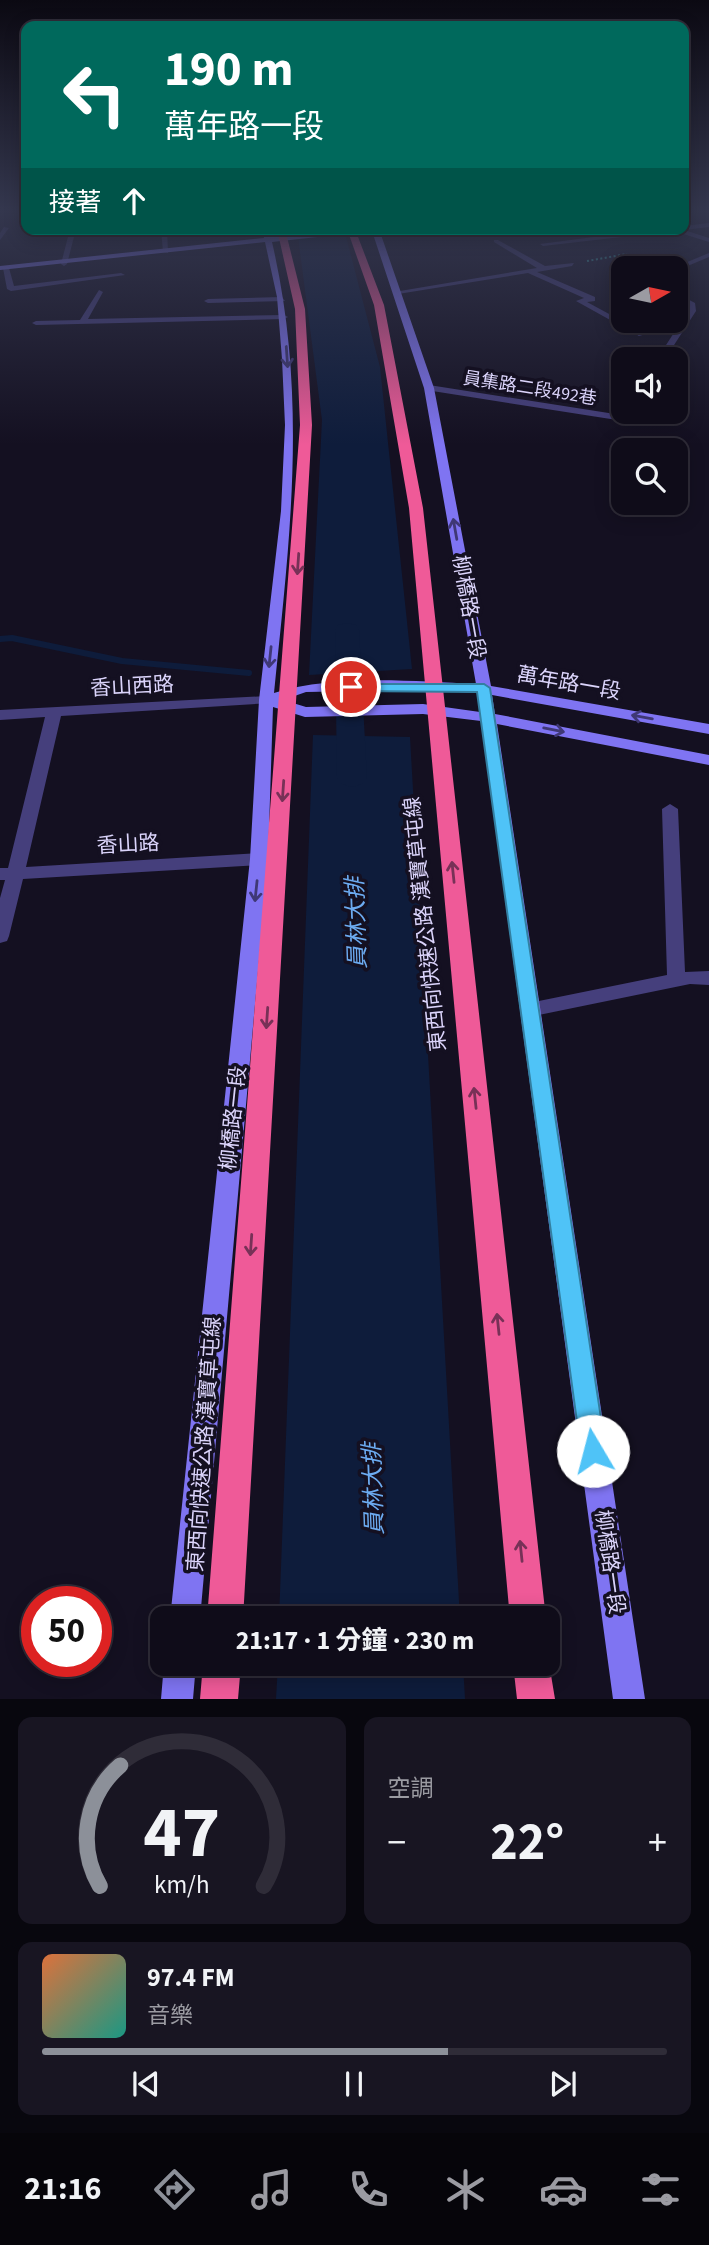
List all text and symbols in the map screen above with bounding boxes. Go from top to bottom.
text: 190 m [164,35,293,105]
icon: left [49,49,140,140]
text: 萬年路一段 [164,104,324,150]
icon: ahead [115,182,153,220]
text: 接著 [49,184,101,221]
north arrow [611,256,688,332]
map controls [611,256,688,515]
one-way arrow [280,345,293,368]
button: sound [611,347,688,424]
street label: 員集路二段492巷 [461,366,598,411]
button: search [611,438,688,515]
one-way arrow [447,518,461,541]
one-way arrow [291,553,304,575]
street label: 柳橋路一段 [445,553,493,661]
one-way arrow [264,645,277,668]
pin [321,657,381,717]
street label: 萬年路一段 [515,659,623,707]
icon: arrive [332,668,370,706]
street label: 香山西路 [89,669,175,703]
one-way arrow [631,710,654,723]
one-way arrow [542,723,564,737]
one-way arrow [276,779,289,802]
street label: 東西向快速公路 漢寶草屯線 [397,795,453,1053]
street label: 香山路 [96,827,160,861]
one-way arrow [446,861,459,884]
water label: 員林大排 [338,873,375,970]
one-way arrow [249,879,262,901]
one-way arrow [260,1006,273,1029]
street label: 柳橋路一段 [213,1064,253,1172]
one-way arrow [469,1087,482,1110]
one-way arrow [244,1233,257,1256]
one-way arrow [491,1314,504,1336]
street label: 東西向快速公路 漢寶草屯線 [180,1315,228,1573]
position arrow [556,1414,630,1488]
water label: 員林大排 [355,1439,392,1536]
street label: 柳橋路一段 [588,1508,632,1616]
one-way arrow [514,1540,527,1563]
speed limit sign: 50 [21,1586,112,1677]
text: 21:17 · 1 分鐘 · 230 m [236,1622,474,1659]
text: 空調 [388,1772,434,1805]
text: 47 [143,1782,220,1886]
text: 22° [490,1806,564,1880]
text: − [388,1816,406,1870]
text: + [648,1816,667,1870]
text: km/h [154,1867,210,1903]
text: 97.4 FM [147,1959,235,1996]
text: 音樂 [147,1999,193,2032]
icon: previous [127,2065,165,2103]
icon: pause [335,2065,373,2103]
icon: next [544,2065,582,2103]
icon: directions [150,2165,199,2214]
icon: music [247,2165,296,2214]
icon: phone [344,2165,393,2214]
icon: climate [441,2165,490,2214]
icon: car [539,2165,588,2214]
icon: filters [636,2165,685,2214]
text: 21:16 [24,2166,101,2212]

